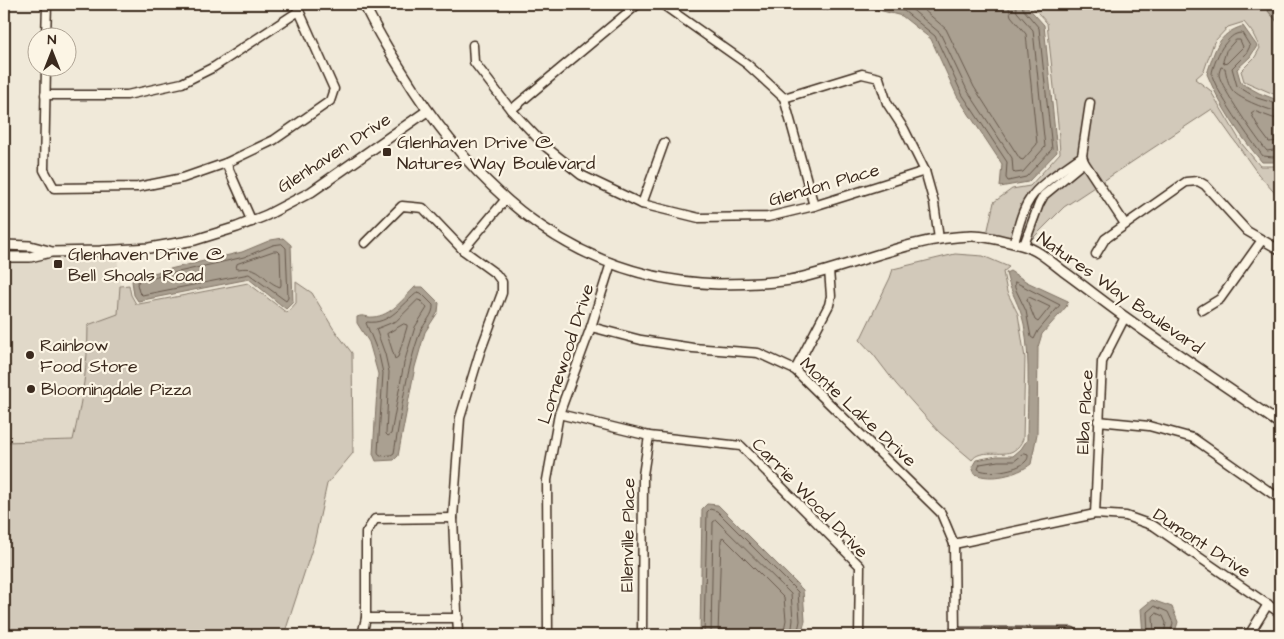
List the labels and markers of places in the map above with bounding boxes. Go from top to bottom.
place label: Glenhaven Drive @ Natures Way Boulevard [397,130,595,177]
marker: Glenhaven Drive @ Natures Way Boulevard [381,146,393,158]
place label: Glenhaven Drive @ Bell Shoals Road [68,242,225,288]
marker: Glenhaven Drive @ Bell Shoals Road [52,258,64,270]
place label: Rainbow Food Store [40,333,138,379]
marker: Rainbow Food Store [24,349,36,361]
place label: Bloomingdale Pizza [41,377,191,403]
marker: Bloomingdale Pizza [25,383,37,395]

